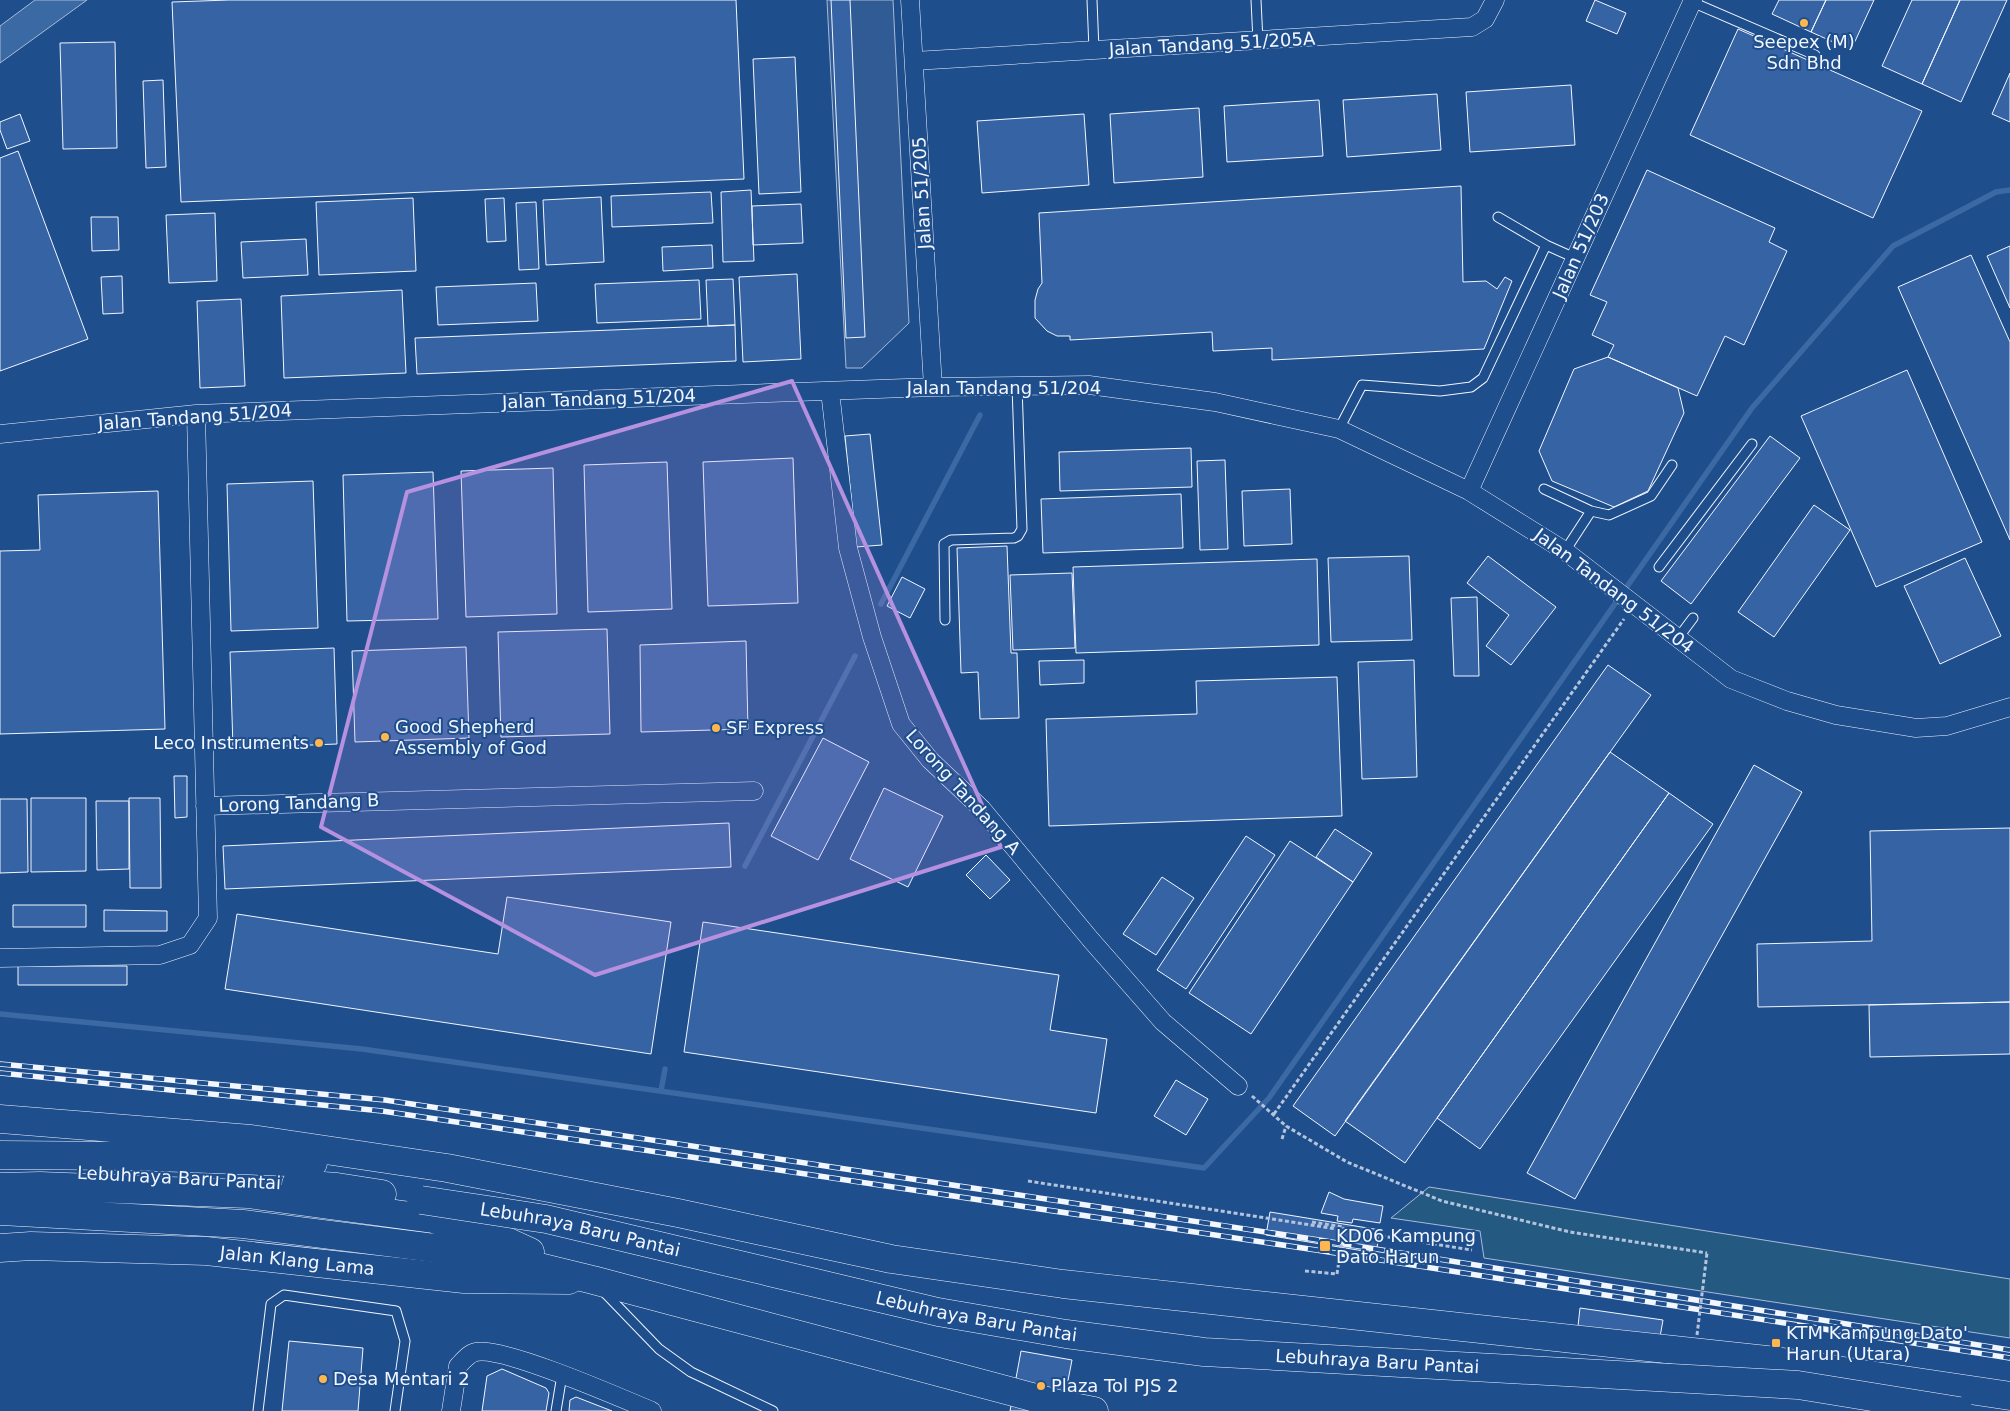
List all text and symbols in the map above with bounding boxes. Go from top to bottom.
marker: Seepex (M) Sdn Bhd [1798,17,1810,29]
street label: Jalan Tandang 51/205A [1107,28,1316,59]
place label: Seepex (M) Sdn Bhd [1753,31,1855,73]
street label: Jalan 51/205 [908,136,935,251]
street label: Jalan 51/203 [1548,190,1613,303]
street label: Jalan Tandang 51/204 [906,377,1101,398]
street label: Jalan Tandang 51/204 [501,385,696,412]
street label: Jalan Tandang 51/204 [96,399,293,434]
street label: Jalan Tandang 51/204 [1530,523,1698,657]
place label: Good Shepherd Assembly of God [395,716,547,758]
place label: SF Express [726,717,824,738]
marker: SF Express [710,722,722,734]
street label: Lorong Tandang A [902,725,1026,859]
marker: Good Shepherd Assembly of God [379,731,391,743]
place label: Leco Instruments [153,732,309,753]
marker: Leco Instruments [313,737,325,749]
street label: Lorong Tandang B [218,789,380,816]
street label: Lebuhraya Baru Pantai [76,1162,282,1193]
street label: Lebuhraya Baru Pantai [479,1198,683,1261]
place label: KD06 Kampung Dato Harun [1336,1225,1476,1267]
marker: KD06 Kampung Dato Harun [1318,1239,1332,1253]
street label: Jalan Klang Lama [218,1241,376,1279]
street label: Lebuhraya Baru Pantai [874,1287,1078,1345]
place label: KTM Kampung Dato' Harun (Utara) [1786,1322,1968,1364]
marker: KTM Kampung Dato' Harun (Utara) [1770,1337,1782,1349]
street label: Lebuhraya Baru Pantai [1275,1345,1480,1377]
place label: Desa Mentari 2 [333,1368,470,1389]
marker: Desa Mentari 2 [317,1373,329,1385]
place label: Plaza Tol PJS 2 [1051,1375,1179,1396]
marker: Plaza Tol PJS 2 [1035,1380,1047,1392]

